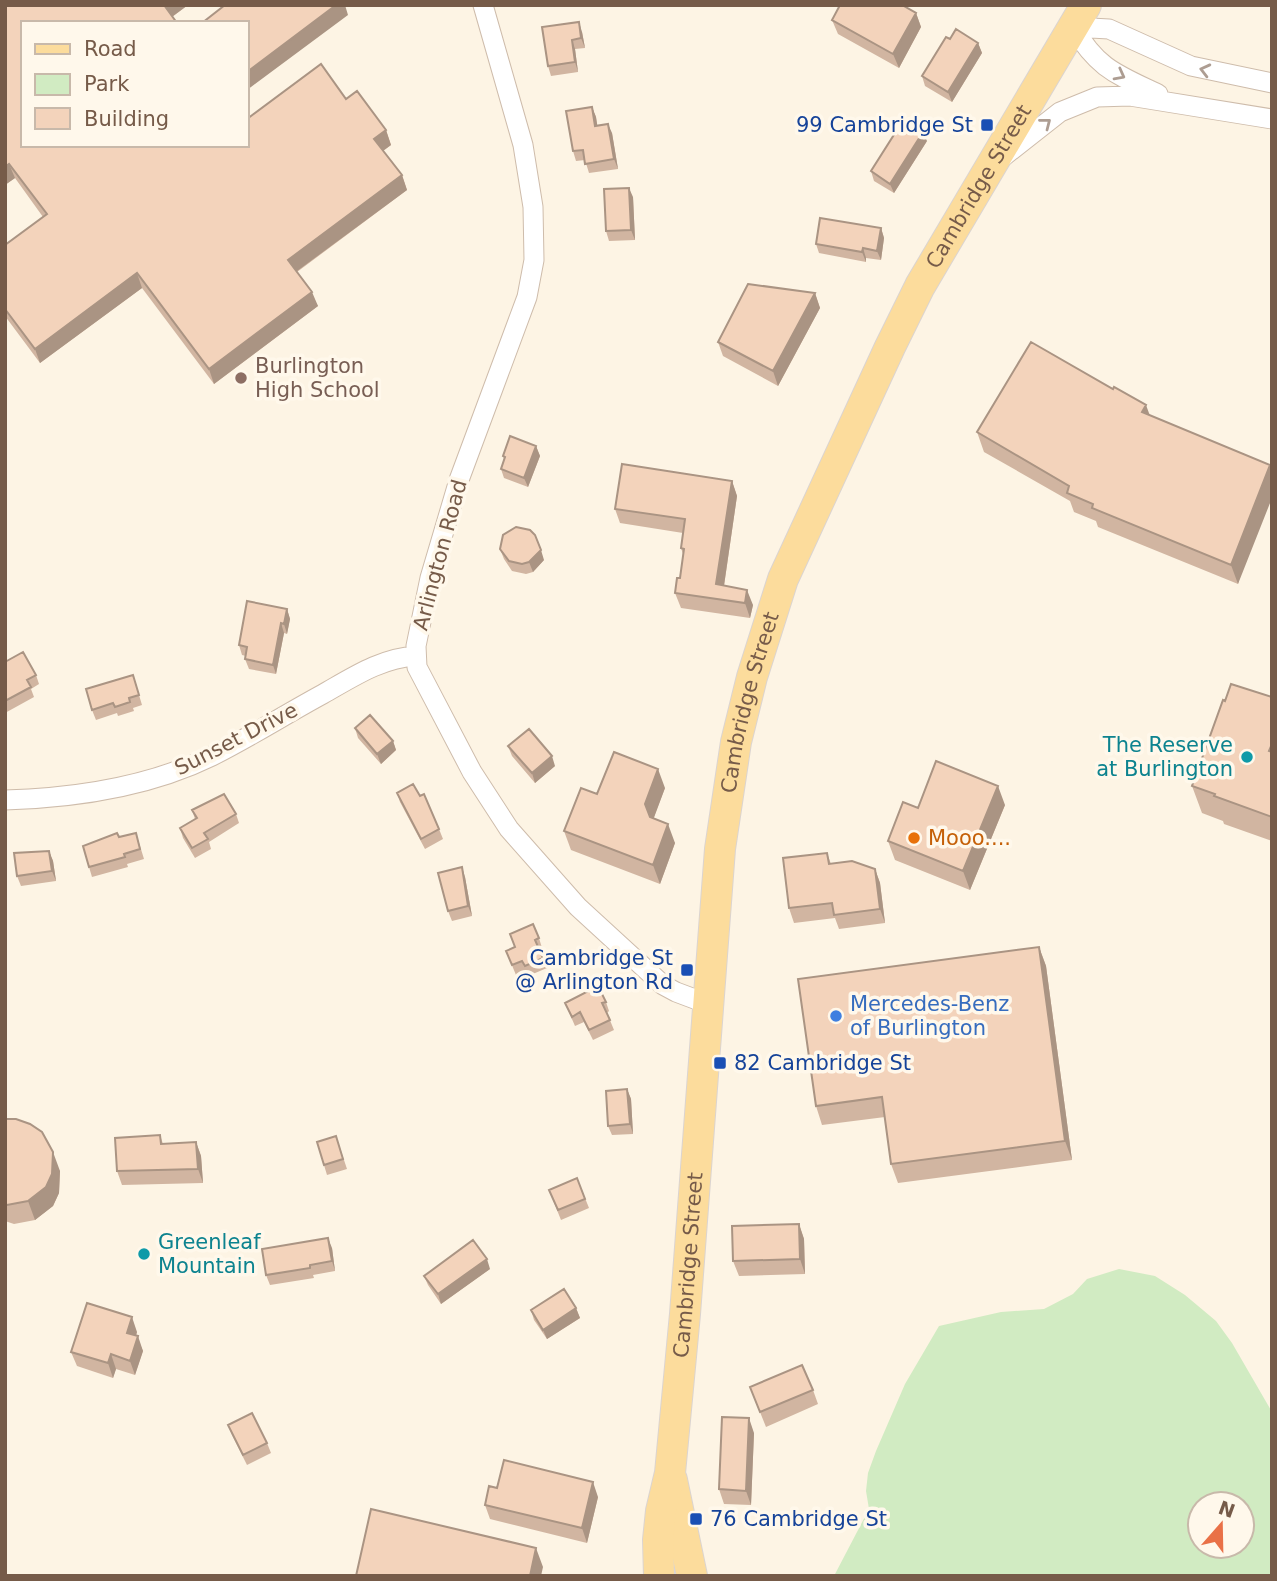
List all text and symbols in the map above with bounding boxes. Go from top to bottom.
legend [21,21,248,147]
text: Road [84,37,137,61]
one-way arrow [1199,64,1211,78]
one-way arrow [1113,67,1125,80]
text: Park [84,72,130,96]
street label: Cambridge Street [921,100,1036,273]
text: Building [84,107,169,131]
place label: 99 Cambridge St [796,113,973,137]
marker: 99 Cambridge St [979,117,995,133]
one-way arrow [1038,118,1050,131]
place label: Burlington High School [255,354,380,402]
marker: Burlington High School [233,370,249,386]
street label: Arlington Road [408,477,472,633]
street label: Cambridge Street [717,609,784,795]
street label: Sunset Drive [171,698,301,780]
place label: The Reserve at Burlington [1096,733,1233,781]
marker: The Reserve at Burlington [1239,749,1255,765]
place label: Mooo.... [928,826,1011,850]
marker: Mooo.... [906,830,922,846]
place label: Cambridge St @ Arlington Rd [515,946,673,994]
marker: Cambridge St @ Arlington Rd [679,962,695,978]
place label: Mercedes-Benz of Burlington [850,992,1009,1040]
marker: Mercedes-Benz of Burlington [828,1008,844,1024]
place label: 82 Cambridge St [734,1051,911,1075]
marker: 82 Cambridge St [712,1055,728,1071]
street label: Cambridge Street [669,1171,708,1359]
place label: Greenleaf Mountain [158,1230,261,1278]
marker: Greenleaf Mountain [136,1246,152,1262]
north arrow [1186,1490,1256,1560]
text: N [1216,1496,1238,1522]
place label: 76 Cambridge St [710,1507,887,1531]
marker: 76 Cambridge St [688,1511,704,1527]

